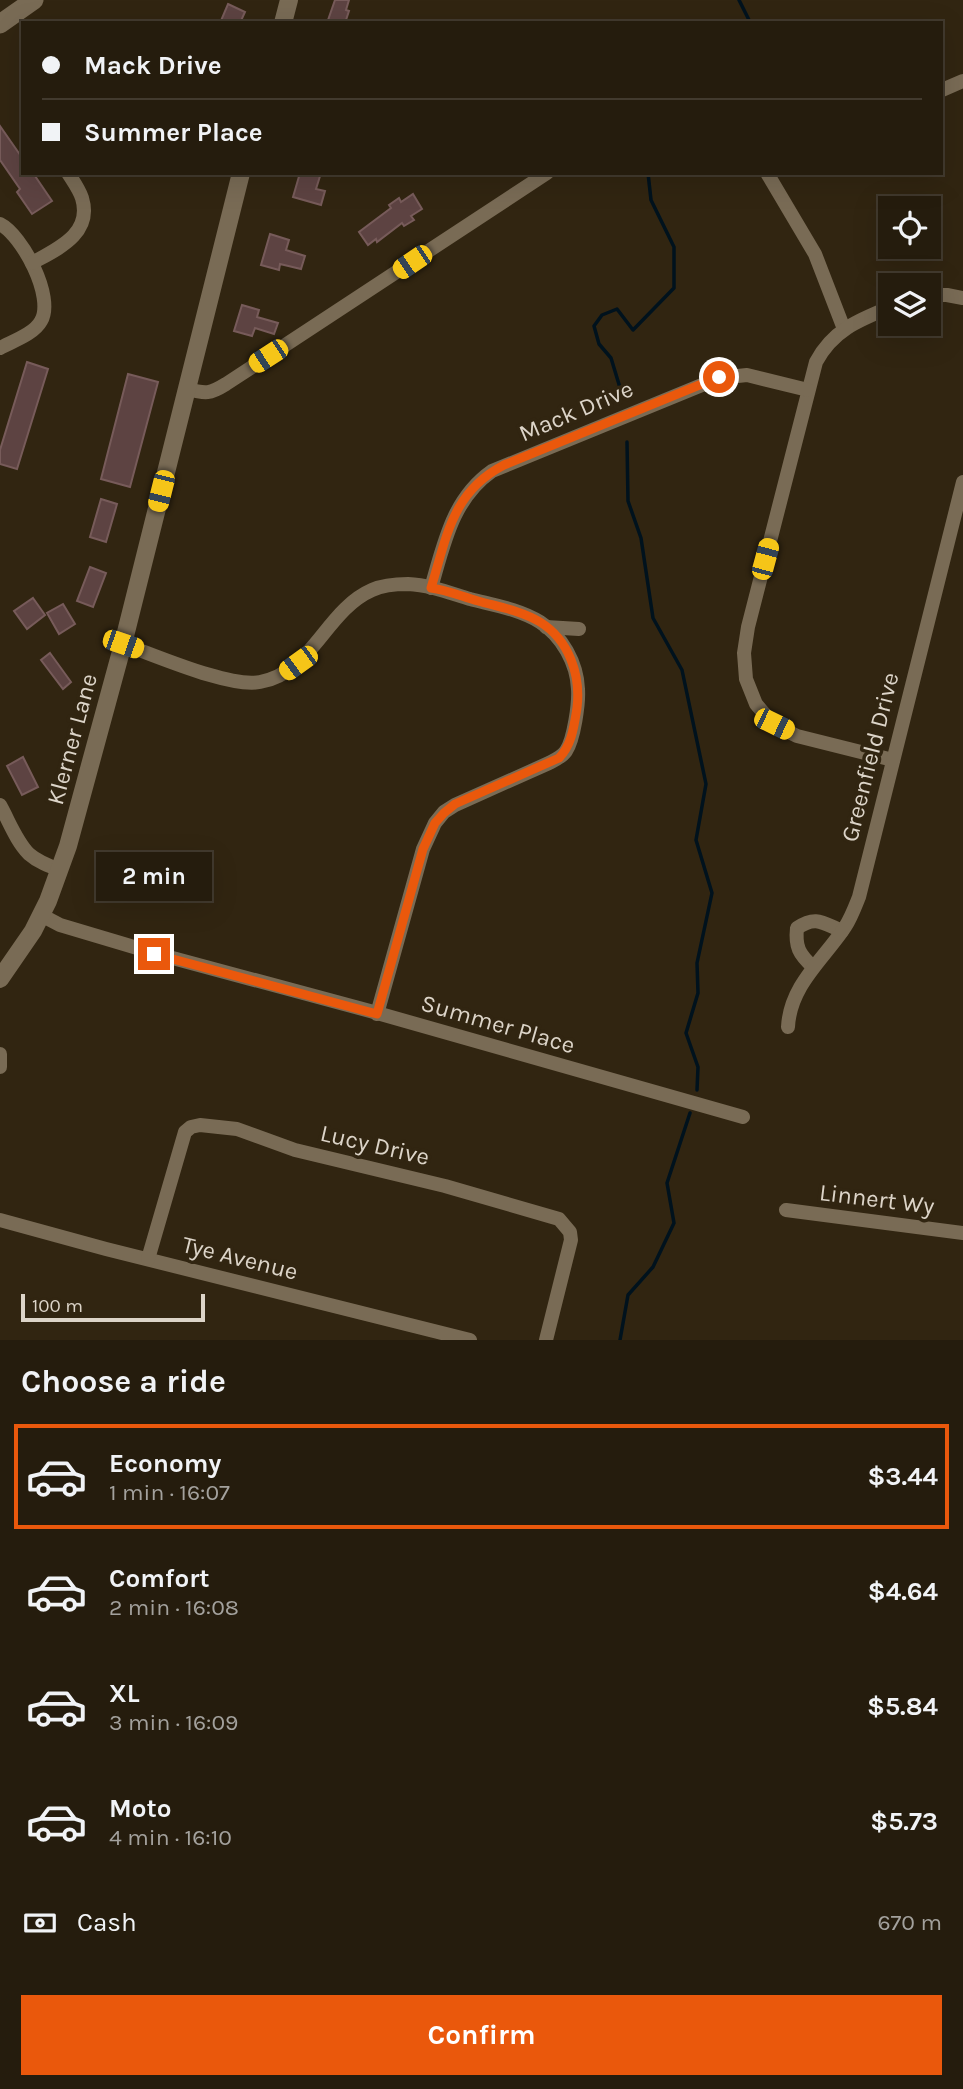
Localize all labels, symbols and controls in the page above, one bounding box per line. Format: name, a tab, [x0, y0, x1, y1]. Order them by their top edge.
text: Mack Drive	[84, 50, 222, 81]
text: Summer Place	[84, 117, 263, 148]
map controls	[878, 196, 941, 336]
button: locate	[878, 196, 941, 259]
car	[389, 242, 436, 282]
button: layers	[878, 273, 941, 336]
car	[245, 336, 292, 376]
route start	[703, 361, 735, 393]
street label: Mack Drive	[515, 374, 637, 448]
car	[146, 468, 177, 514]
car	[750, 536, 781, 582]
car	[100, 627, 147, 661]
car	[275, 642, 322, 684]
street label: Greenfield Drive	[835, 669, 905, 845]
street label: Klerner Lane	[41, 670, 103, 808]
car	[751, 705, 798, 743]
callout: 2 min	[96, 852, 212, 902]
text: 2 min	[122, 863, 186, 890]
route end	[138, 938, 170, 970]
street label: Summer Place	[418, 989, 578, 1059]
street label: Lucy Drive	[318, 1119, 432, 1171]
street label: Linnert Wy	[818, 1178, 936, 1220]
street label: Tye Avenue	[179, 1230, 301, 1286]
scale bar	[21, 1291, 205, 1323]
text: 100 m	[32, 1295, 83, 1317]
text: Choose a ride	[21, 1363, 226, 1400]
icon: car	[25, 1445, 88, 1508]
text: Economy	[109, 1448, 221, 1479]
text: $3.44	[867, 1461, 938, 1492]
text: 1 min · 16:07	[109, 1479, 230, 1506]
icon: car	[25, 1560, 88, 1623]
text: Comfort	[109, 1563, 210, 1594]
text: $4.64	[868, 1576, 938, 1607]
text: 2 min · 16:08	[109, 1594, 239, 1621]
icon: car	[25, 1675, 88, 1738]
text: XL	[109, 1678, 140, 1709]
text: $5.84	[867, 1691, 938, 1722]
text: 3 min · 16:09	[109, 1709, 238, 1736]
icon: car	[25, 1790, 88, 1853]
text: Moto	[109, 1793, 171, 1824]
text: $5.73	[870, 1806, 938, 1837]
text: 4 min · 16:10	[109, 1824, 232, 1851]
icon: cash	[21, 1904, 59, 1942]
text: Cash	[77, 1907, 137, 1938]
text: 670 m	[877, 1909, 942, 1936]
button: Confirm	[21, 1995, 942, 2075]

